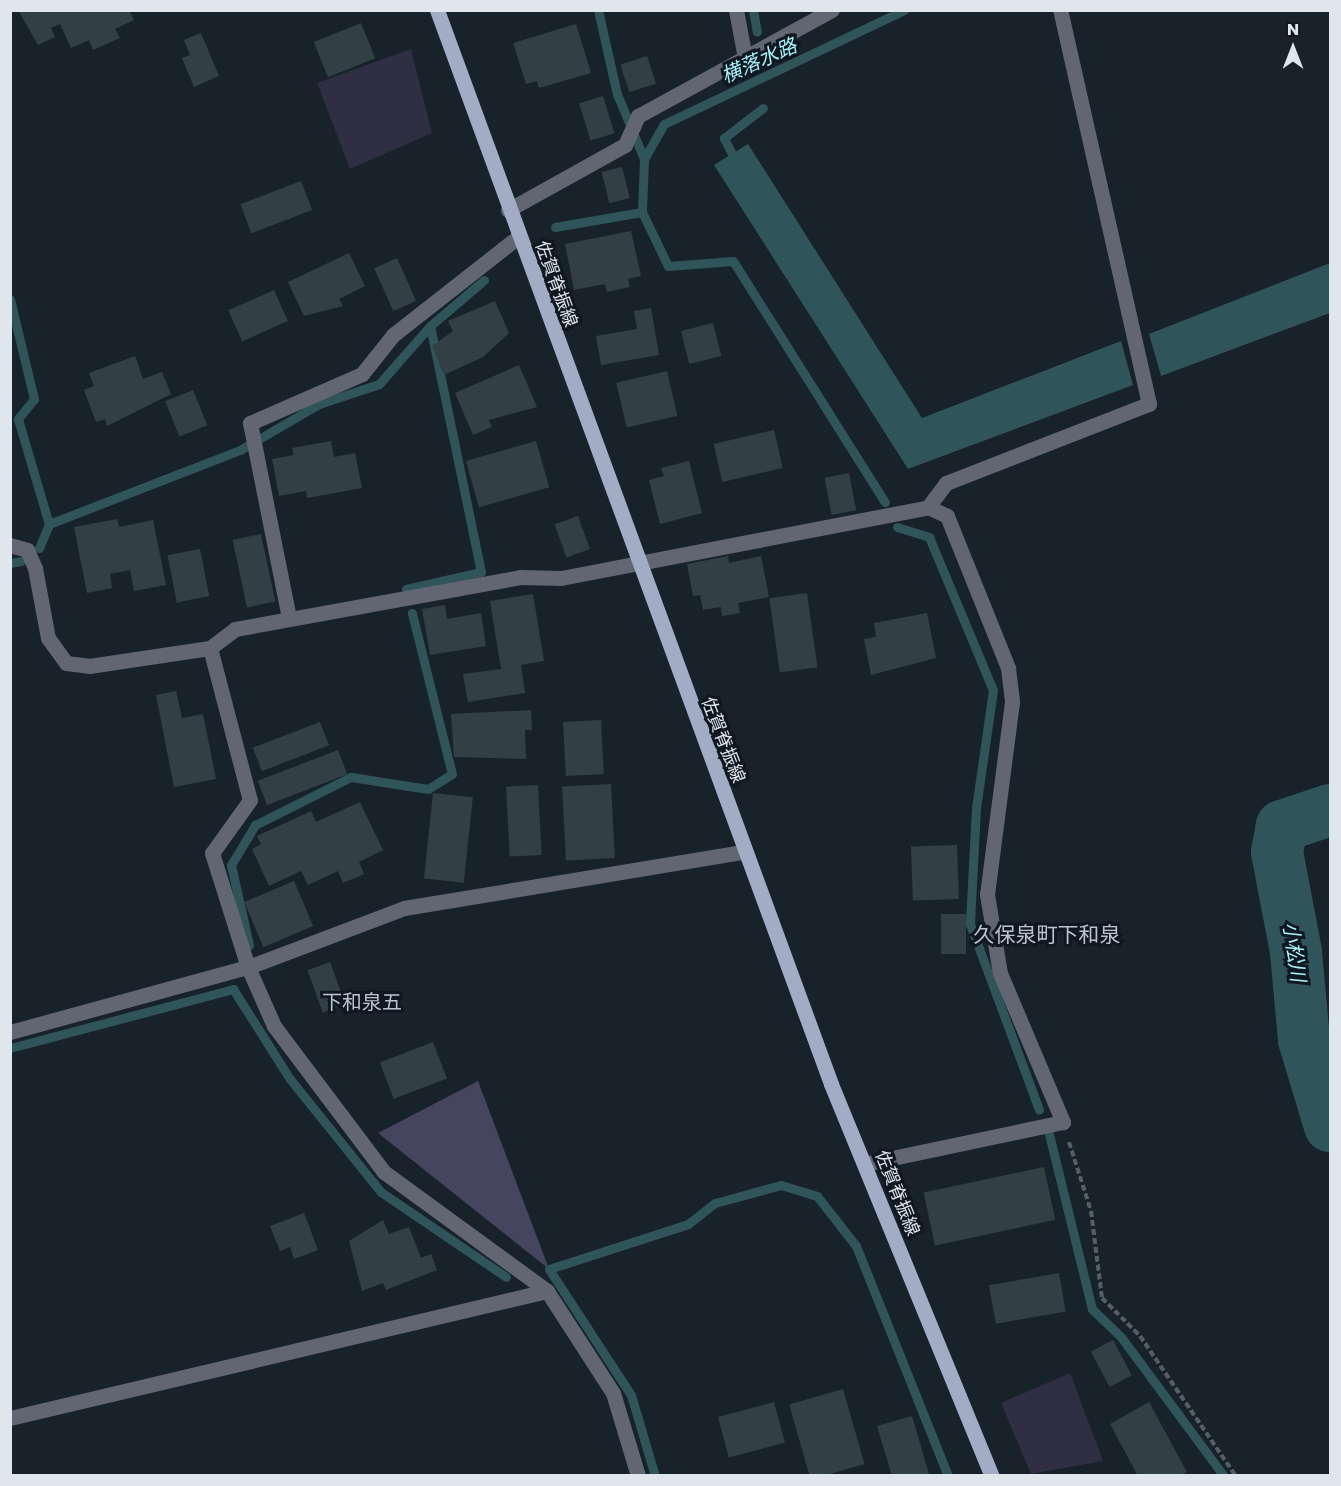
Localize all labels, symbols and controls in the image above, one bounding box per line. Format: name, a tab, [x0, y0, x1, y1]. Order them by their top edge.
north arrow	[1263, 18, 1323, 78]
text: N	[1287, 18, 1299, 41]
water label: 横落水路	[718, 34, 800, 88]
street label: 佐賀脊振線	[530, 238, 582, 330]
street label: 佐賀脊振線	[697, 694, 749, 786]
water label: 小松川	[1278, 921, 1310, 983]
district label: 久保泉町下和泉	[974, 922, 1120, 948]
district label: 下和泉五	[322, 990, 402, 1014]
street label: 佐賀脊振線	[870, 1147, 924, 1239]

